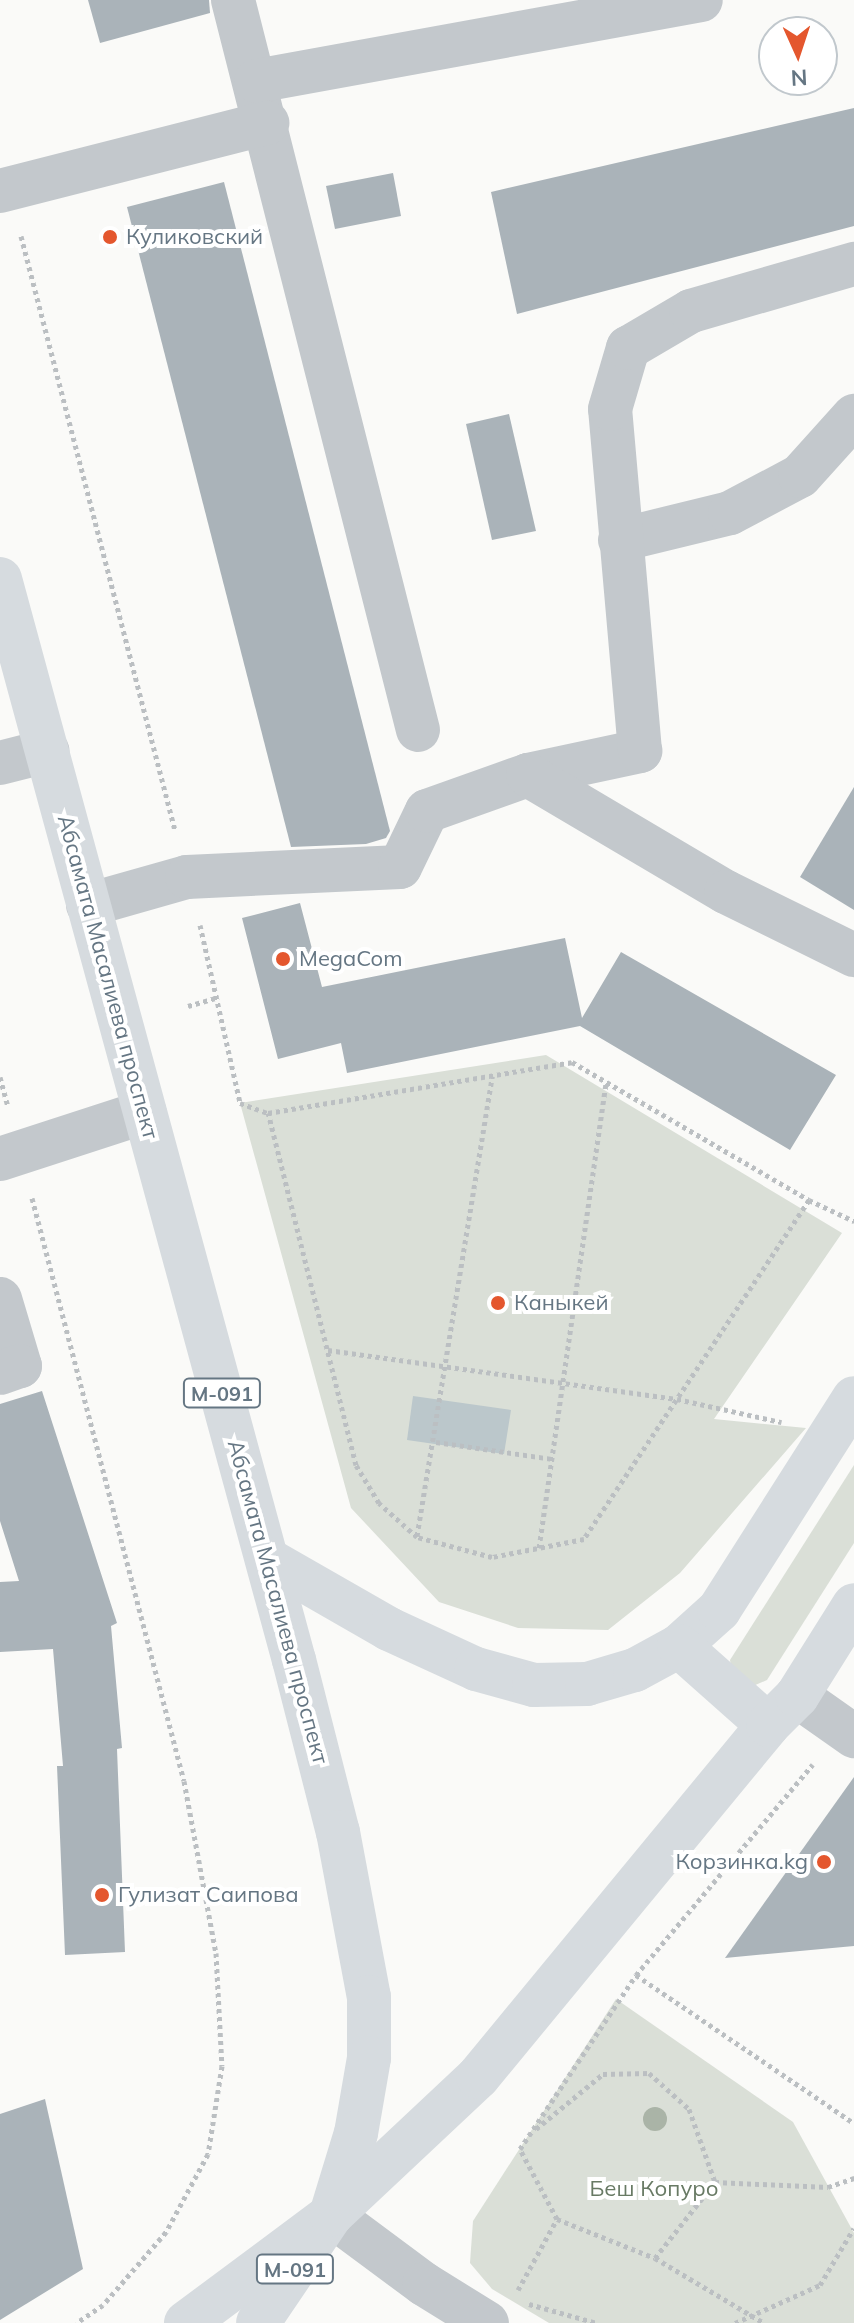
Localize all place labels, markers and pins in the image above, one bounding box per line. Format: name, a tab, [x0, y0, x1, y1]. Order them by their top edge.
place label: Куликовский	[126, 224, 263, 250]
marker: Куликовский	[101, 228, 119, 246]
place label: MegaCom	[299, 946, 402, 972]
marker: MegaCom	[274, 950, 292, 968]
place label: Каныкей	[514, 1290, 609, 1316]
marker: Каныкей	[489, 1294, 507, 1312]
place label: Корзинка.kg	[675, 1849, 808, 1875]
marker: Корзинка.kg	[815, 1853, 833, 1871]
place label: Гулизат Саипова	[118, 1882, 299, 1908]
marker: Гулизат Саипова	[93, 1886, 111, 1904]

